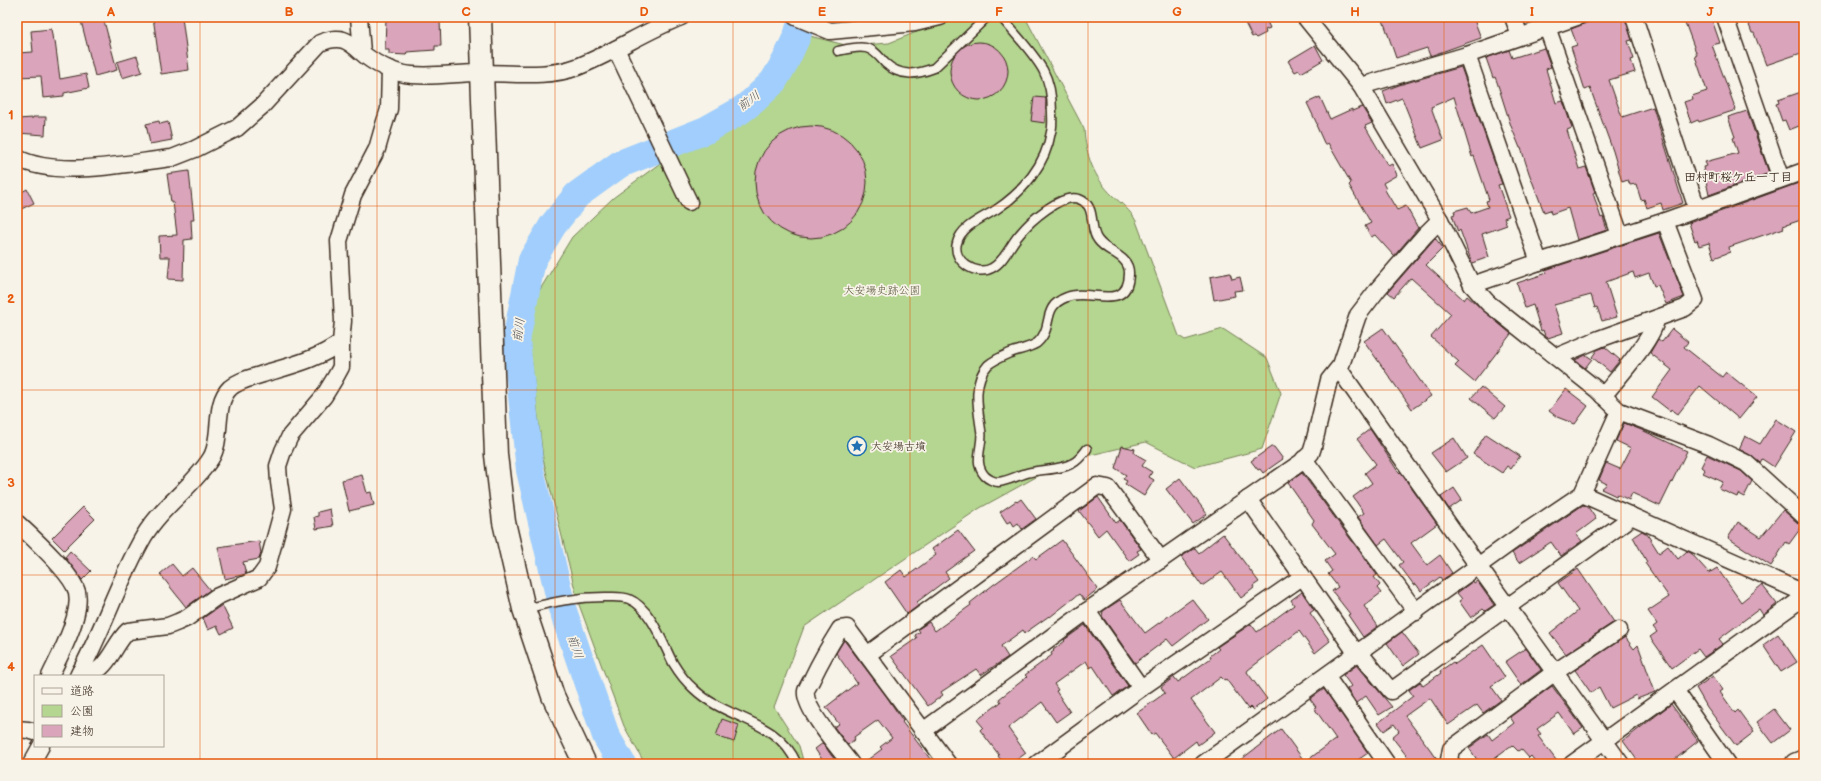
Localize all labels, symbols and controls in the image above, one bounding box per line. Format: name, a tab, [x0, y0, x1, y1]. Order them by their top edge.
text: A	[106, 4, 115, 20]
text: B	[284, 4, 294, 20]
text: C	[461, 4, 471, 20]
text: D	[639, 4, 649, 20]
text: E	[818, 4, 827, 20]
text: F	[995, 4, 1003, 20]
text: G	[1172, 4, 1182, 20]
text: H	[1350, 4, 1360, 20]
text: I	[1530, 4, 1534, 20]
text: J	[1706, 4, 1714, 20]
water label: 前川	[735, 88, 763, 114]
text: 1	[8, 107, 14, 123]
district label: 田村町桜ケ丘一丁目	[1684, 170, 1792, 185]
park label: 大安場史跡公園	[844, 284, 921, 297]
text: 2	[7, 291, 15, 307]
water label: 前川	[510, 317, 528, 343]
place icon: 大安場古墳	[846, 435, 868, 457]
place label: 大安場古墳	[871, 440, 926, 453]
text: 3	[7, 475, 15, 491]
water label: 前川	[564, 633, 586, 661]
text: 4	[7, 659, 15, 675]
legend	[34, 675, 164, 747]
text: 道路	[70, 684, 94, 699]
text: 公園	[70, 704, 94, 719]
text: 建物	[70, 724, 94, 739]

